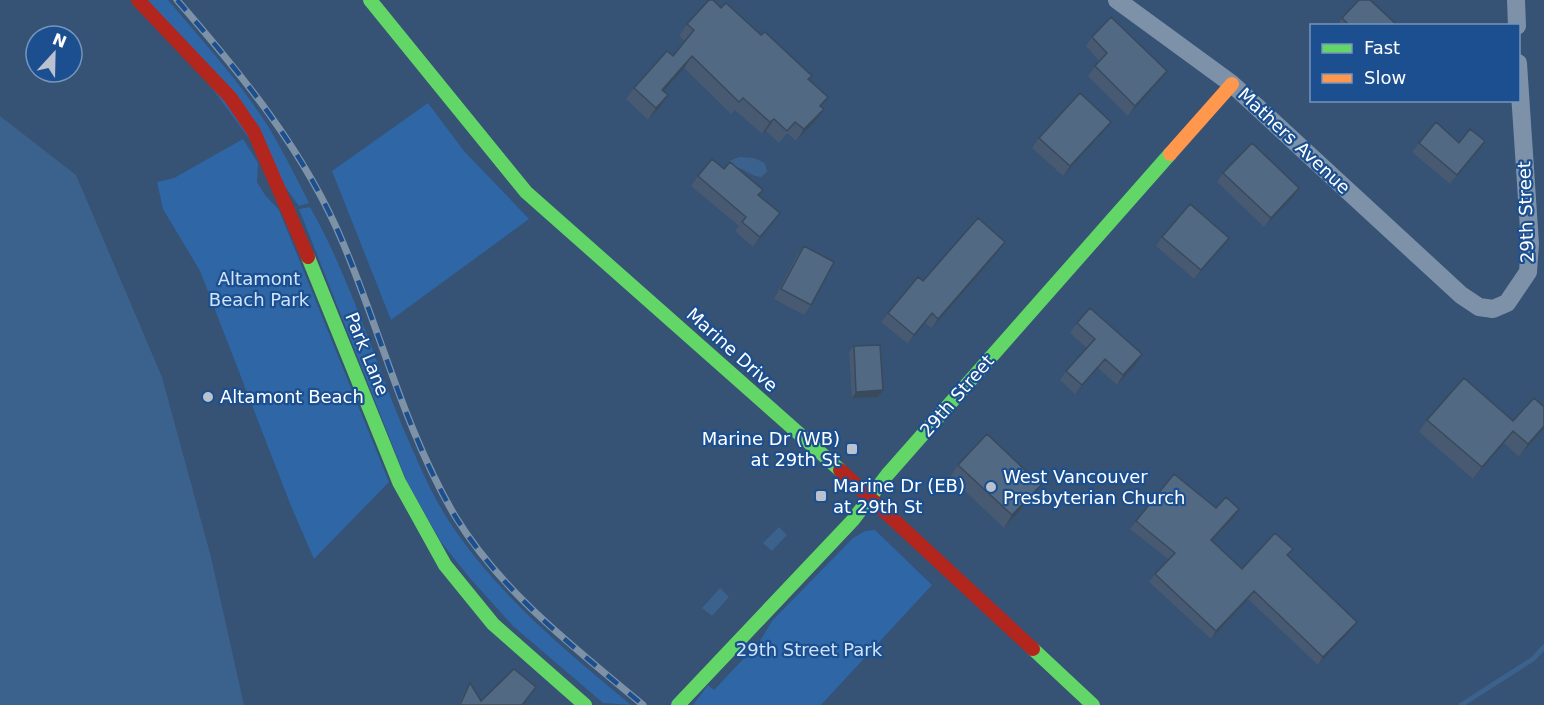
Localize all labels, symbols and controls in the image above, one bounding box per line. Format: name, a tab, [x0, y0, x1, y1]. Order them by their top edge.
north arrow	[24, 24, 84, 84]
legend	[1310, 24, 1520, 102]
text: N	[50, 29, 69, 52]
text: Fast	[1364, 37, 1400, 58]
text: Slow	[1364, 67, 1406, 88]
street label: Mathers Avenue	[1234, 83, 1355, 198]
street label: 29th Street	[1513, 161, 1538, 263]
park label: Altamont Beach Park	[209, 268, 310, 310]
street label: Marine Drive	[683, 303, 782, 396]
street label: Park Lane	[341, 309, 394, 399]
street label: 29th Street	[915, 350, 998, 441]
place label: Altamont Beach	[220, 386, 364, 407]
marker: Altamont Beach	[201, 390, 215, 404]
place label: Marine Dr (WB) at 29th St	[702, 428, 840, 470]
marker: Marine Dr (WB) at 29th St	[845, 442, 859, 456]
place label: West Vancouver Presbyterian Church	[1003, 466, 1185, 508]
place label: Marine Dr (EB) at 29th St	[833, 475, 965, 517]
marker: West Vancouver Presbyterian Church	[984, 480, 998, 494]
marker: Marine Dr (EB) at 29th St	[814, 489, 828, 503]
park label: 29th Street Park	[736, 639, 883, 660]

